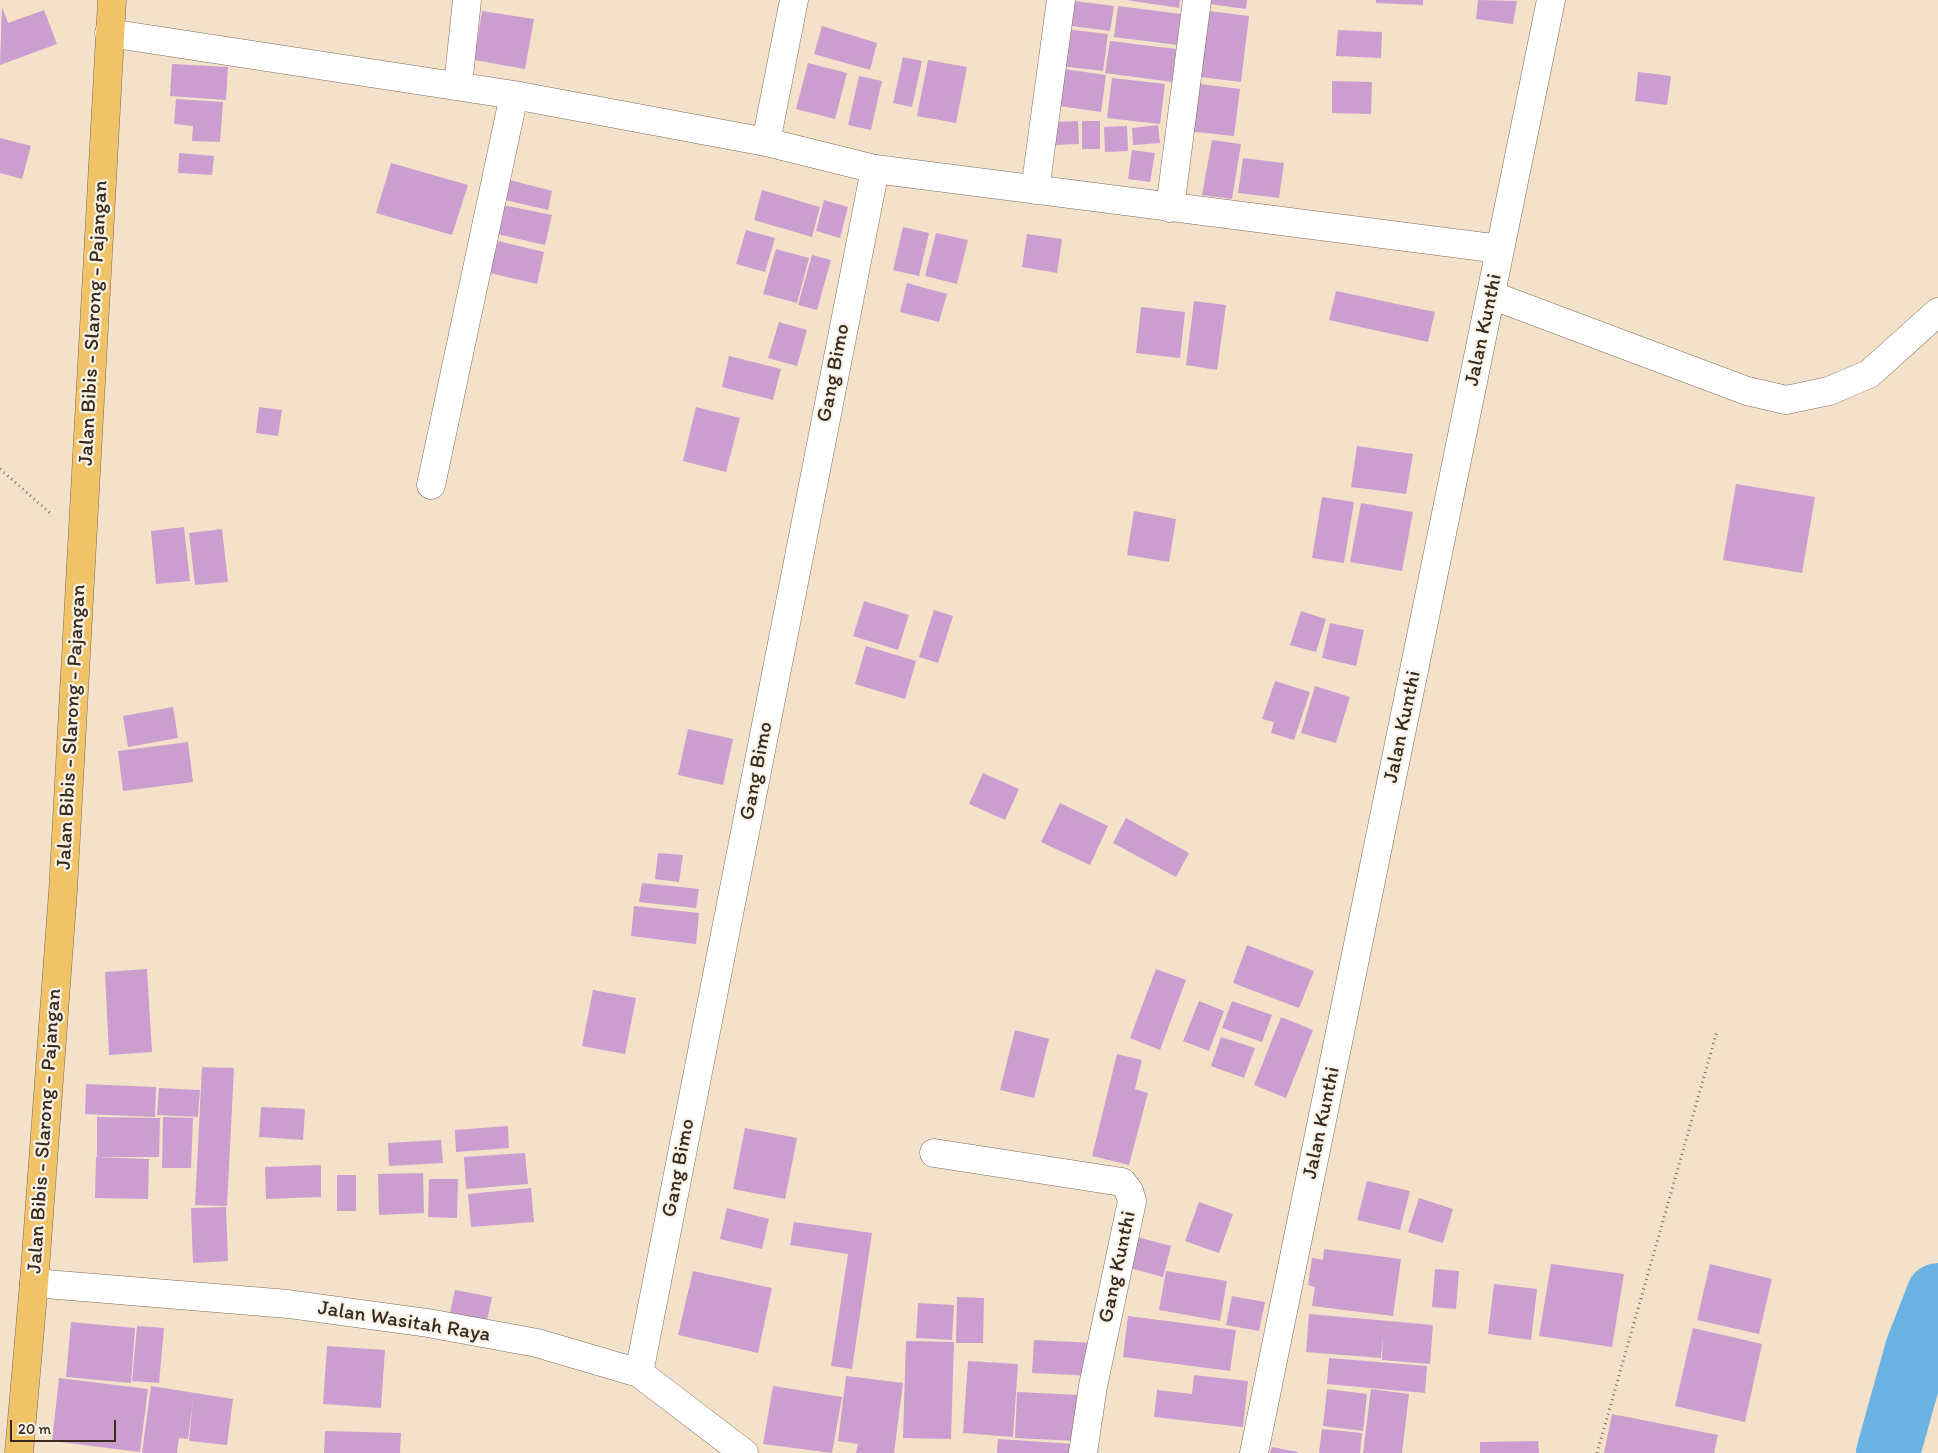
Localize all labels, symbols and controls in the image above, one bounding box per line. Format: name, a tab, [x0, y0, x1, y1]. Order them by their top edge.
street label: Jalan Bibis - Slarong - Pajangan	[74, 180, 114, 466]
street label: Jalan Kunthi	[1460, 272, 1508, 388]
street label: Gang Bimo	[812, 322, 856, 424]
street label: Jalan Bibis - Slarong - Pajangan	[52, 584, 92, 870]
street label: Jalan Kunthi	[1379, 669, 1427, 785]
street label: Gang Bimo	[735, 720, 779, 822]
street label: Jalan Bibis - Slarong - Pajangan	[22, 988, 68, 1274]
street label: Jalan Kunthi	[1298, 1065, 1346, 1181]
street label: Gang Bimo	[657, 1117, 701, 1219]
street label: Gang Kunthi	[1094, 1209, 1142, 1325]
street label: Jalan Wasitah Raya	[316, 1296, 492, 1348]
scale bar	[12, 1410, 119, 1442]
text: 20 m	[18, 1420, 51, 1438]

